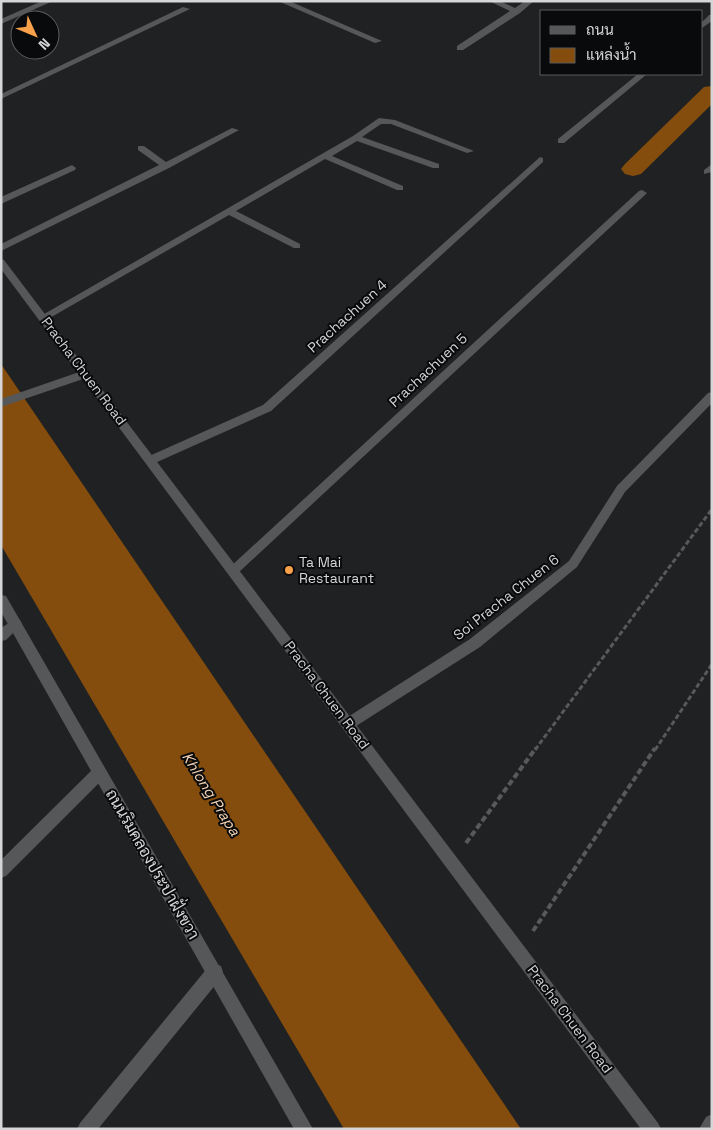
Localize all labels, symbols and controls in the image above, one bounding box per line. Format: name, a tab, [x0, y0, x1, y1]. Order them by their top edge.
north arrow	[10, 10, 60, 60]
legend	[540, 10, 703, 75]
text: ถนน	[586, 20, 614, 39]
text: N	[35, 34, 54, 54]
text: แหล่งน้ำ	[586, 42, 637, 64]
street label: Prachachuen 4	[304, 275, 391, 356]
street label: Pracha Chuen Road	[37, 313, 131, 429]
street label: Prachachuen 5	[385, 329, 471, 411]
street label: Soi Pracha Chuen 6	[450, 550, 562, 644]
place label: Ta Mai Restaurant	[299, 553, 374, 587]
marker: Ta Mai Restaurant	[283, 564, 295, 576]
street label: Pracha Chuen Road	[280, 637, 374, 753]
water label: Khlong Prapa	[178, 748, 245, 839]
street label: ถนนริมคลองประปาฝั่งขวา	[101, 783, 207, 943]
street label: Pracha Chuen Road	[523, 961, 617, 1077]

